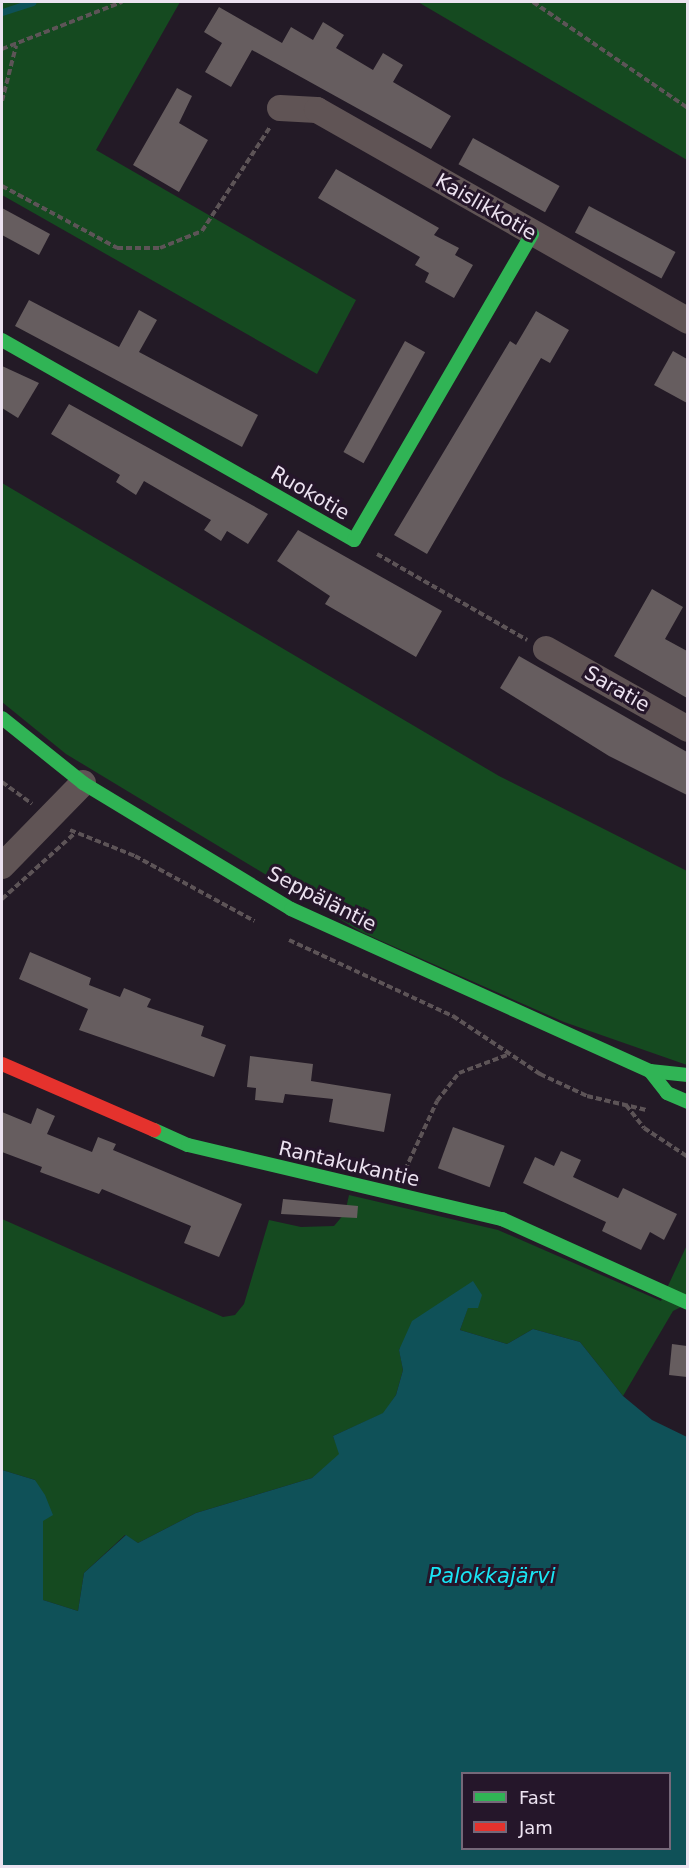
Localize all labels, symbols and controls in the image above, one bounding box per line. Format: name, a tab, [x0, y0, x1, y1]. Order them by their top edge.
street label: Kaislikkotie	[431, 168, 541, 246]
street label: Ruokotie	[266, 461, 354, 525]
street label: Saratie	[580, 661, 654, 717]
street label: Seppäläntie	[264, 861, 380, 937]
street label: Rantakukantie	[276, 1136, 422, 1192]
water label: Palokkajärvi	[428, 1563, 556, 1589]
legend	[461, 1772, 671, 1850]
text: Fast	[519, 1787, 555, 1808]
text: Jam	[519, 1817, 553, 1838]

